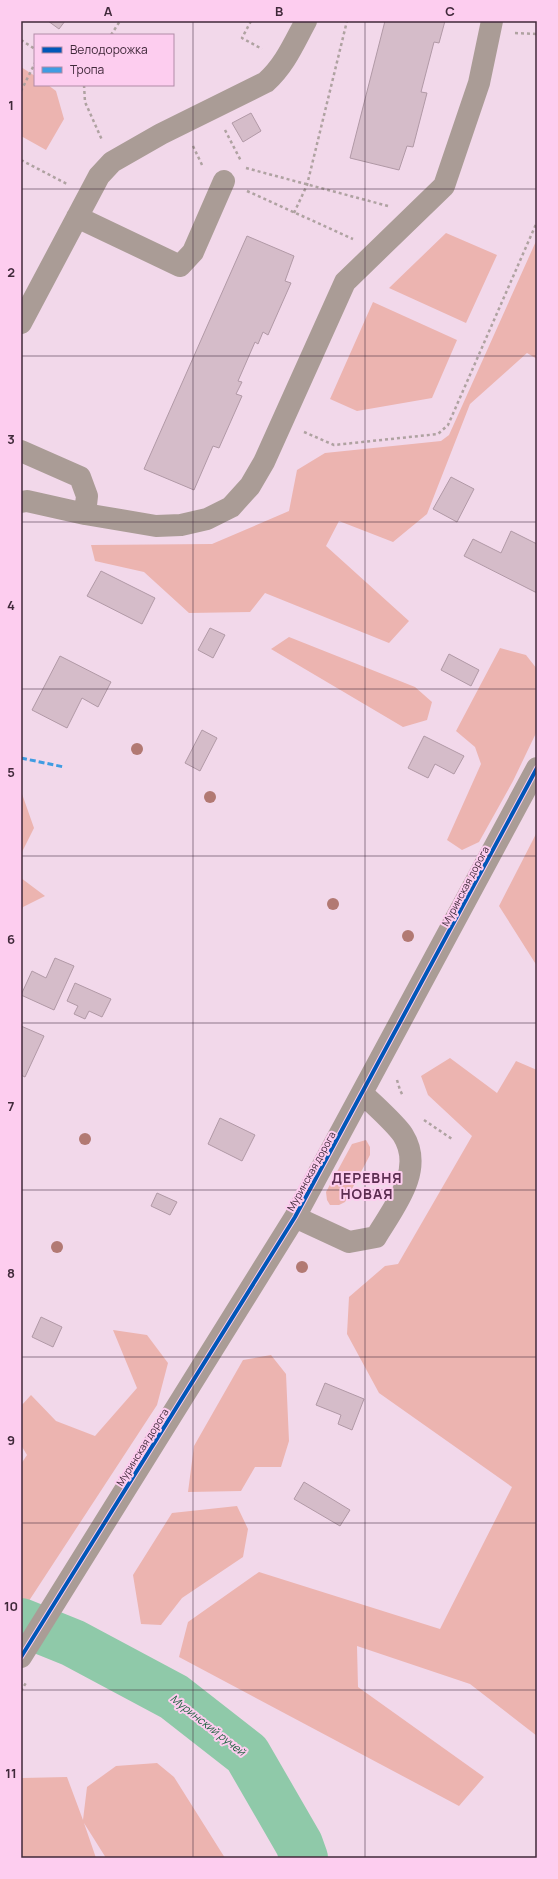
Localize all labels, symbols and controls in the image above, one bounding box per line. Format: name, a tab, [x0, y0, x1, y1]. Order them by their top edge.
text: A	[104, 2, 113, 20]
text: B	[275, 2, 283, 20]
text: C	[445, 2, 455, 20]
legend	[34, 34, 174, 86]
text: Велодорожка	[70, 41, 148, 58]
text: Тропа	[70, 61, 104, 78]
text: 1	[8, 96, 14, 114]
text: 2	[7, 263, 15, 281]
text: 3	[7, 430, 15, 448]
text: 4	[7, 596, 15, 614]
text: 5	[7, 763, 15, 781]
street label: Муринская дорога	[438, 844, 492, 928]
text: 6	[7, 930, 15, 948]
text: 7	[8, 1097, 15, 1115]
street label: Муринская дорога	[283, 1129, 339, 1213]
district label: ДЕРЕВНЯ НОВАЯ	[331, 1168, 403, 1203]
text: 8	[7, 1264, 15, 1282]
street label: Муринская дорога	[113, 1406, 171, 1488]
text: 9	[7, 1431, 15, 1449]
text: 10	[4, 1597, 18, 1615]
water label: Муринский ручей	[168, 1691, 249, 1759]
text: 11	[5, 1764, 17, 1782]

